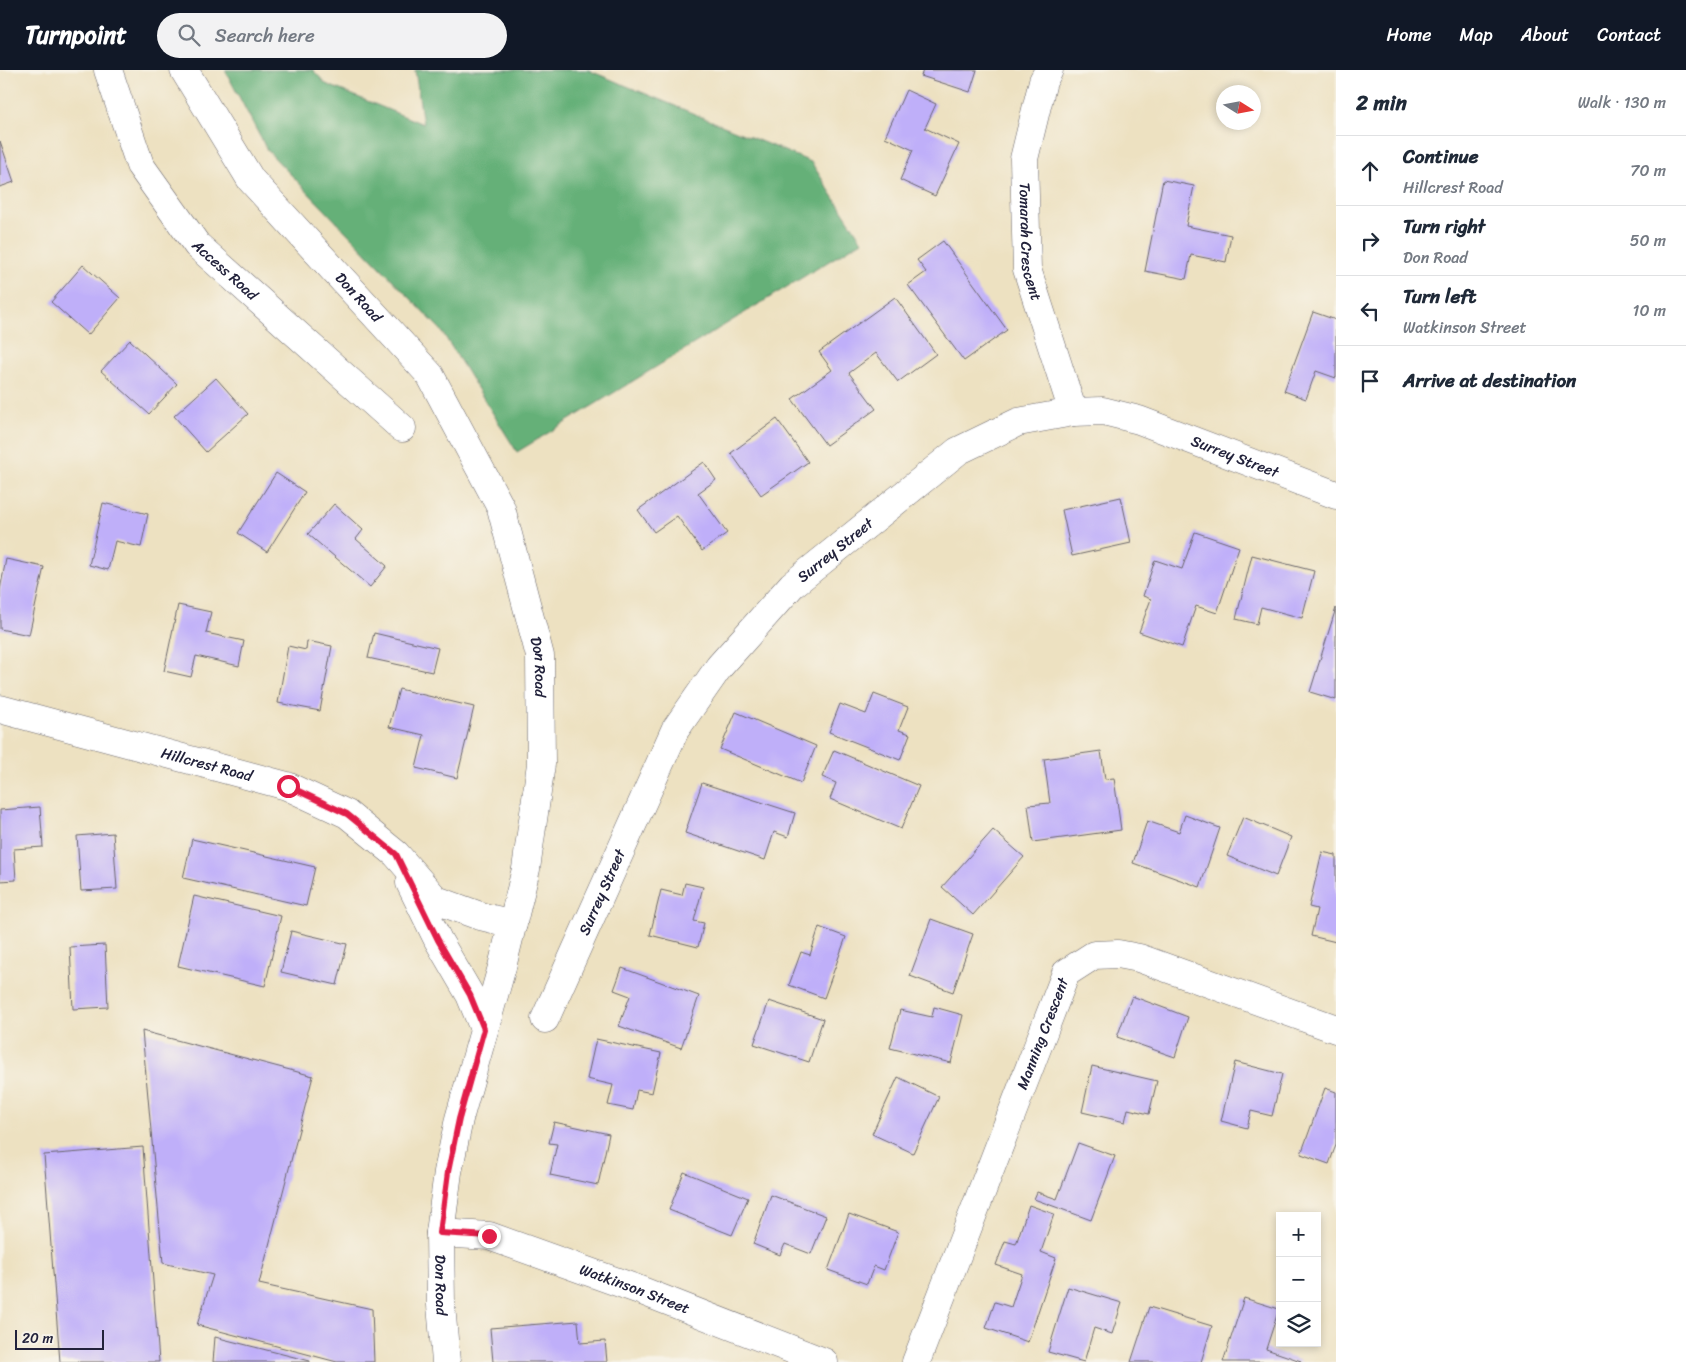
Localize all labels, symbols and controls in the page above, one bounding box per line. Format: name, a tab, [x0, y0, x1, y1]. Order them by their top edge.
search box	[157, 13, 507, 58]
text: Turnpoint	[25, 14, 127, 56]
text: Search here	[215, 19, 315, 52]
text: Home	[1387, 19, 1432, 51]
text: Map	[1460, 19, 1493, 51]
text: About	[1521, 19, 1569, 51]
text: Contact	[1597, 19, 1661, 51]
icon: search	[175, 21, 203, 49]
text: 2 min	[1356, 84, 1407, 122]
north arrow	[1216, 85, 1261, 130]
text: Walk · 130 m	[1578, 88, 1666, 117]
text: Continue	[1403, 140, 1479, 173]
text: 70 m	[1630, 156, 1666, 185]
icon: ahead	[1356, 157, 1384, 185]
text: Hillcrest Road	[1403, 173, 1503, 202]
street label: Tomarah Crescent	[1012, 182, 1050, 305]
text: Turn right	[1403, 210, 1485, 243]
text: 50 m	[1630, 226, 1666, 255]
icon: right	[1356, 227, 1384, 255]
street label: Access Road	[185, 232, 265, 308]
text: Don Road	[1403, 243, 1468, 272]
street label: Don Road	[329, 266, 390, 329]
text: Turn left	[1403, 280, 1476, 313]
text: 10 m	[1633, 296, 1666, 325]
icon: left	[1356, 297, 1384, 325]
text: Watkinson Street	[1403, 313, 1527, 342]
text: Arrive at destination	[1403, 364, 1576, 397]
icon: arrive	[1356, 367, 1384, 395]
street label: Surrey Street	[1187, 428, 1283, 485]
street label: Surrey Street	[791, 510, 880, 589]
street label: Don Road	[522, 634, 553, 698]
street label: Hillcrest Road	[158, 740, 256, 789]
route start	[277, 775, 300, 798]
street label: Surrey Street	[571, 844, 633, 940]
street label: Manning Crescent	[1009, 973, 1076, 1093]
map controls	[1276, 1212, 1321, 1347]
button: +	[1276, 1212, 1321, 1257]
route end	[478, 1225, 501, 1248]
street label: Don Road	[427, 1255, 455, 1318]
street label: Watkinson Street	[576, 1256, 694, 1322]
button: −	[1276, 1257, 1321, 1302]
button: layers	[1276, 1302, 1321, 1347]
text: 20 m	[22, 1326, 53, 1351]
scale bar	[15, 1327, 104, 1350]

